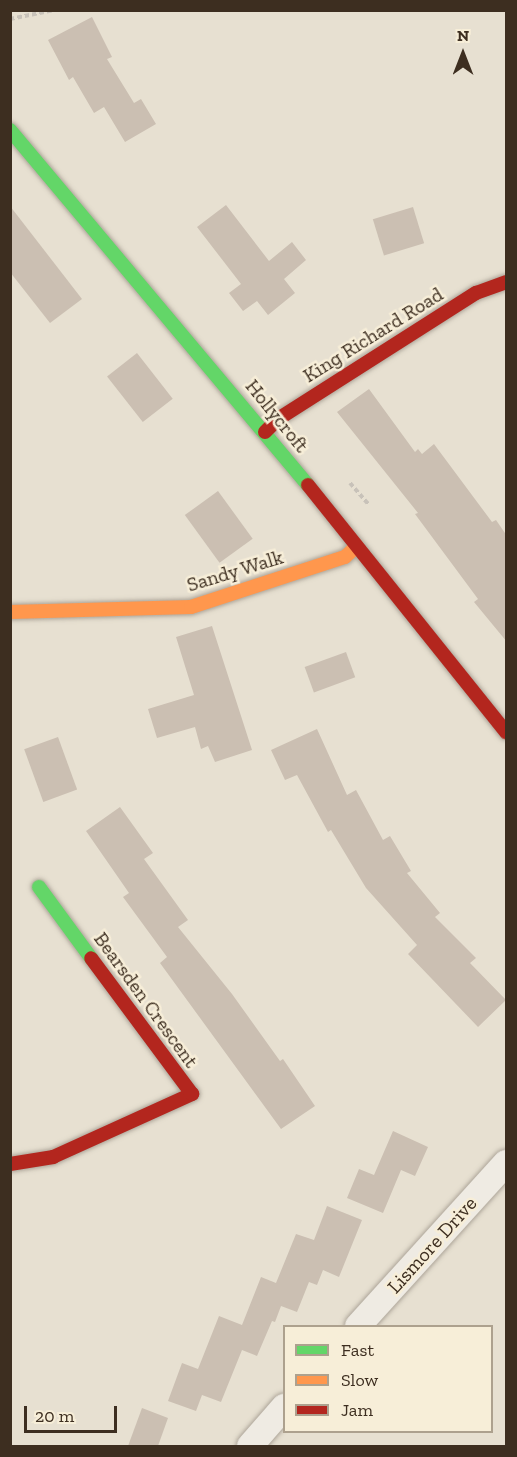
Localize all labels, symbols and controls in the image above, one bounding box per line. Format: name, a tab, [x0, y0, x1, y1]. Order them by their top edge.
north arrow	[433, 24, 493, 84]
text: N	[457, 26, 469, 45]
street label: King Richard Road	[299, 282, 447, 388]
street label: Hollycroft	[240, 375, 314, 457]
street label: Sandy Walk	[183, 545, 287, 597]
street label: Bearsden Crescent	[89, 928, 203, 1072]
street label: Lismore Drive	[382, 1192, 482, 1298]
legend	[283, 1325, 493, 1433]
text: Fast	[341, 1339, 374, 1361]
text: Slow	[341, 1369, 378, 1391]
scale bar	[27, 1394, 120, 1432]
text: Jam	[341, 1399, 373, 1421]
text: 20 m	[35, 1405, 74, 1427]

